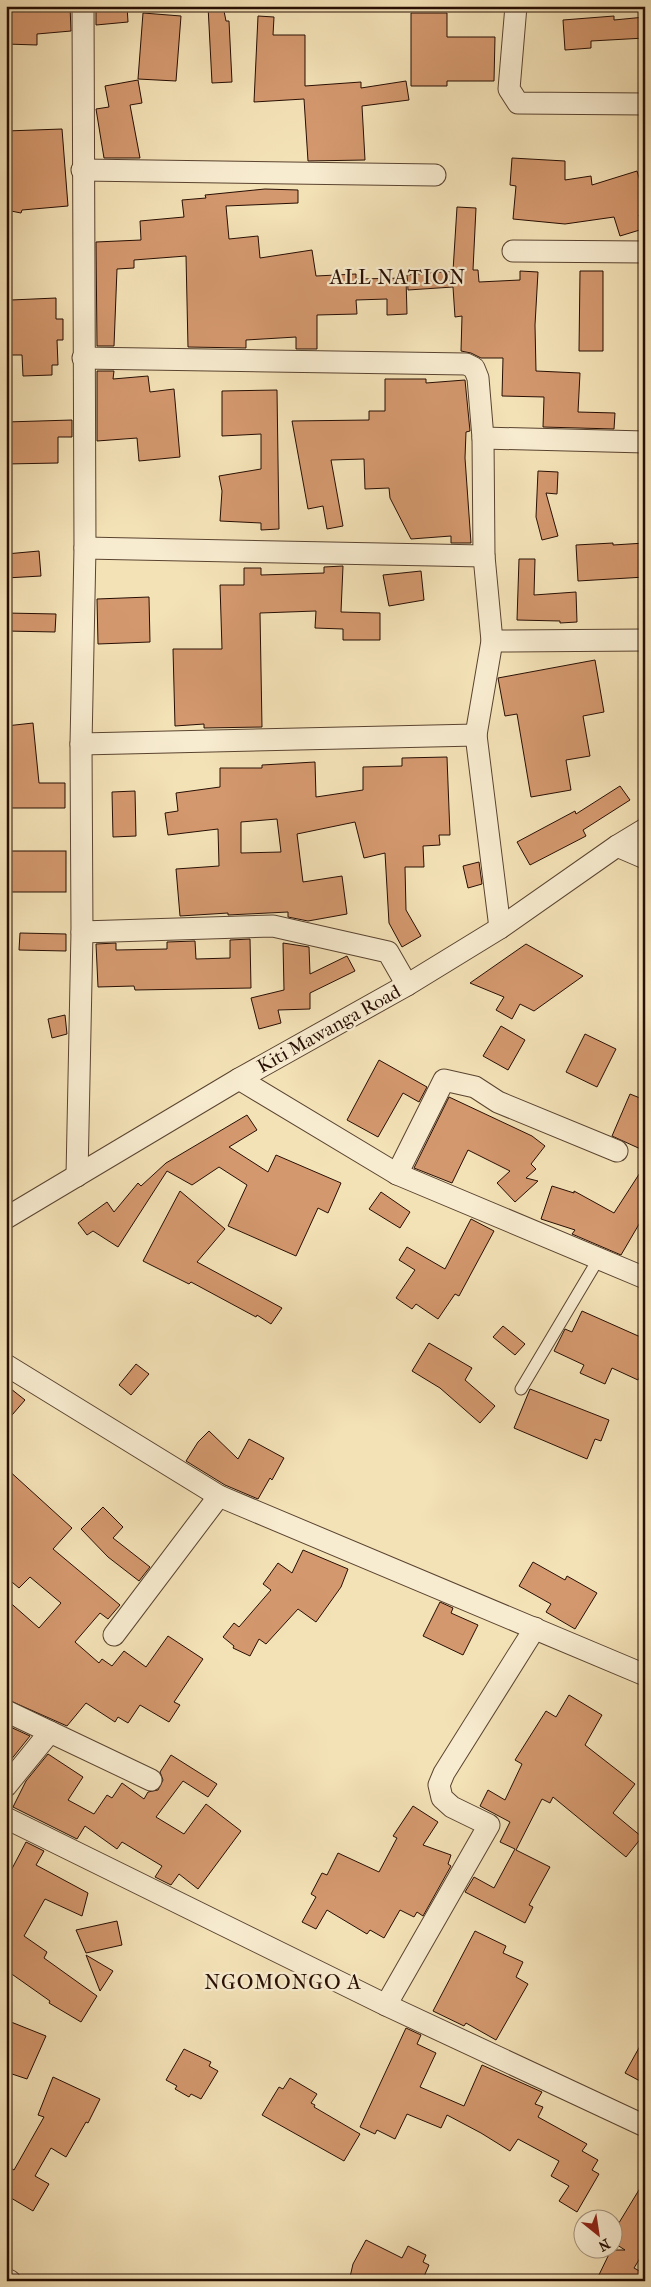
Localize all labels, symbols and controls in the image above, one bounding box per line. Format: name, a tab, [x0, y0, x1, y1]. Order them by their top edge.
district label: ALL NATION	[329, 265, 466, 289]
street label: Kiti Mawanga Road	[253, 980, 405, 1078]
district label: NGOMONGO A	[204, 1970, 362, 1994]
north arrow	[574, 2210, 624, 2260]
text: N	[595, 2235, 613, 2255]

